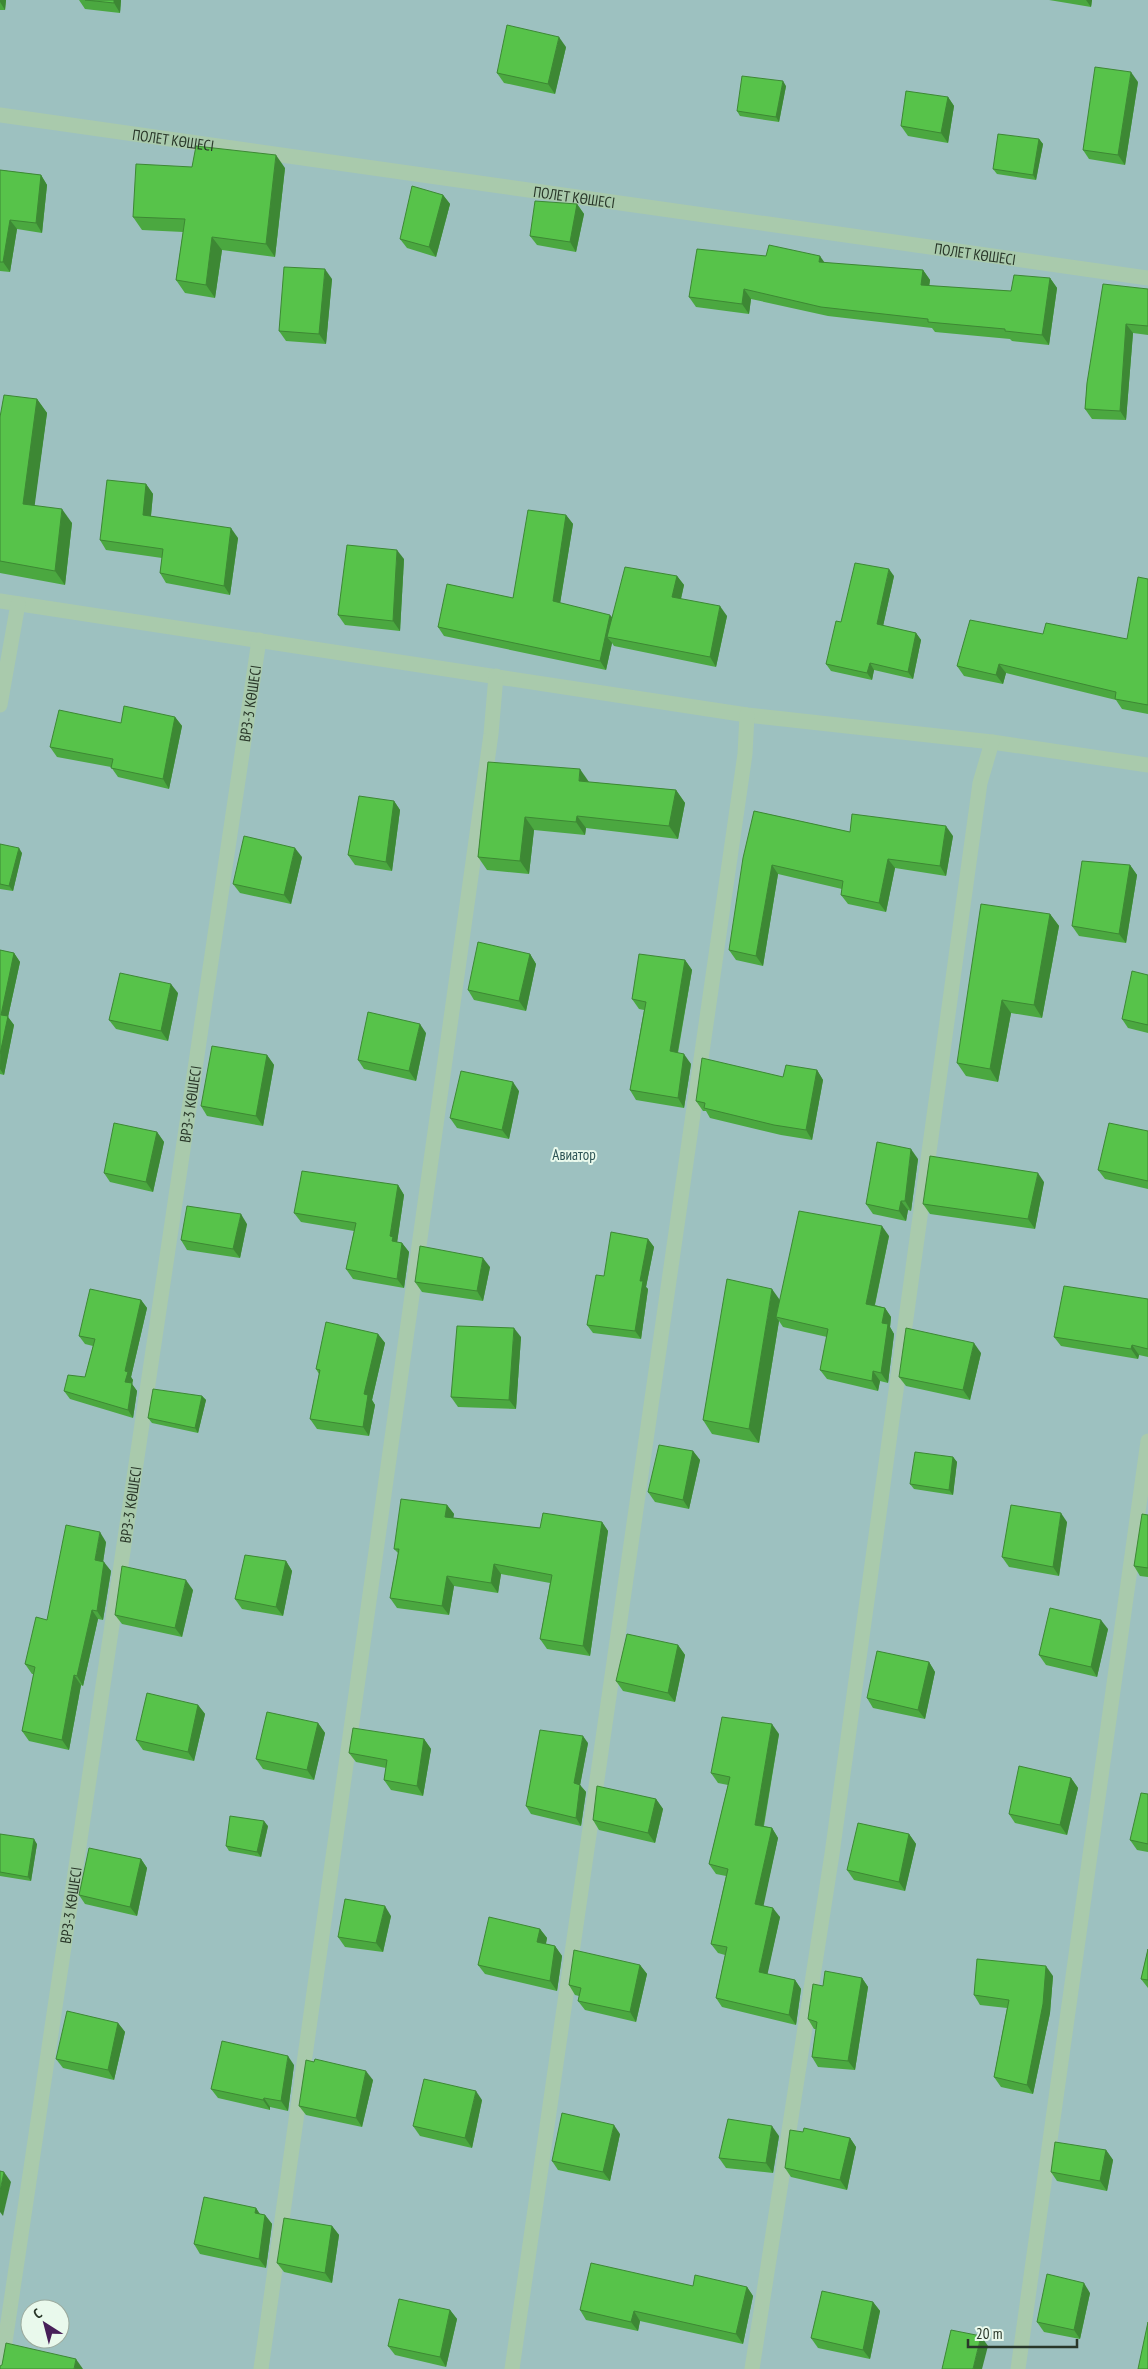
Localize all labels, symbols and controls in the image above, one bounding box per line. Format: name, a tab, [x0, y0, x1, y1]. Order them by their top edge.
street label: ПОЛЕТ КӨШЕСІ	[131, 124, 215, 155]
street label: ПОЛЕТ КӨШЕСІ	[532, 181, 616, 212]
street label: ПОЛЕТ КӨШЕСІ	[933, 238, 1017, 269]
street label: ВРЗ-3 КӨШЕСІ	[234, 664, 265, 743]
street label: ВРЗ-3 КӨШЕСІ	[175, 1064, 205, 1144]
park label: Авиатор	[552, 1145, 596, 1164]
street label: ВРЗ-3 КӨШЕСІ	[115, 1465, 145, 1544]
street label: ВРЗ-3 КӨШЕСІ	[55, 1865, 85, 1945]
north arrow	[20, 2299, 70, 2349]
text: С	[29, 2304, 46, 2323]
scale bar	[968, 2316, 1077, 2348]
text: 20 m	[976, 2324, 1002, 2343]

